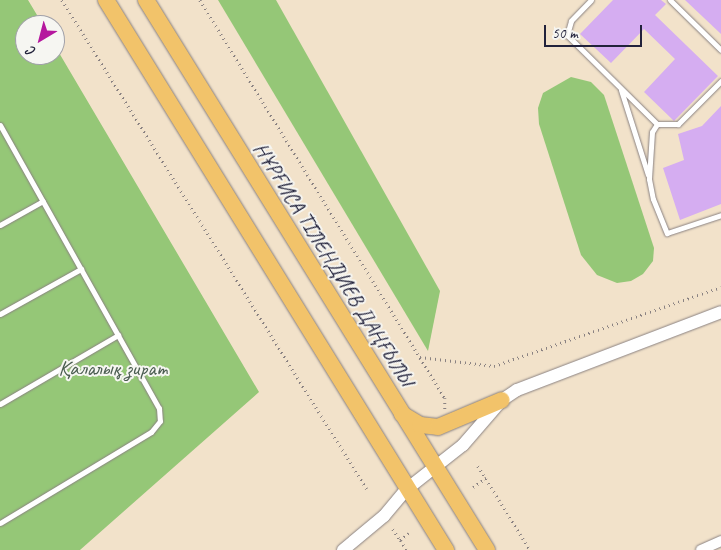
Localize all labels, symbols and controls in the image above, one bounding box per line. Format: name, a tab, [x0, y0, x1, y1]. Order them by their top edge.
north arrow	[15, 15, 65, 65]
scale bar	[546, 15, 644, 47]
text: 50 m	[552, 24, 578, 43]
text: С	[23, 43, 39, 60]
street label: НҰРҒИСА ТІЛЕНДИЕВ ДАҢҒЫЛЫ	[248, 137, 420, 391]
park label: Қалалық зират	[59, 355, 167, 381]

